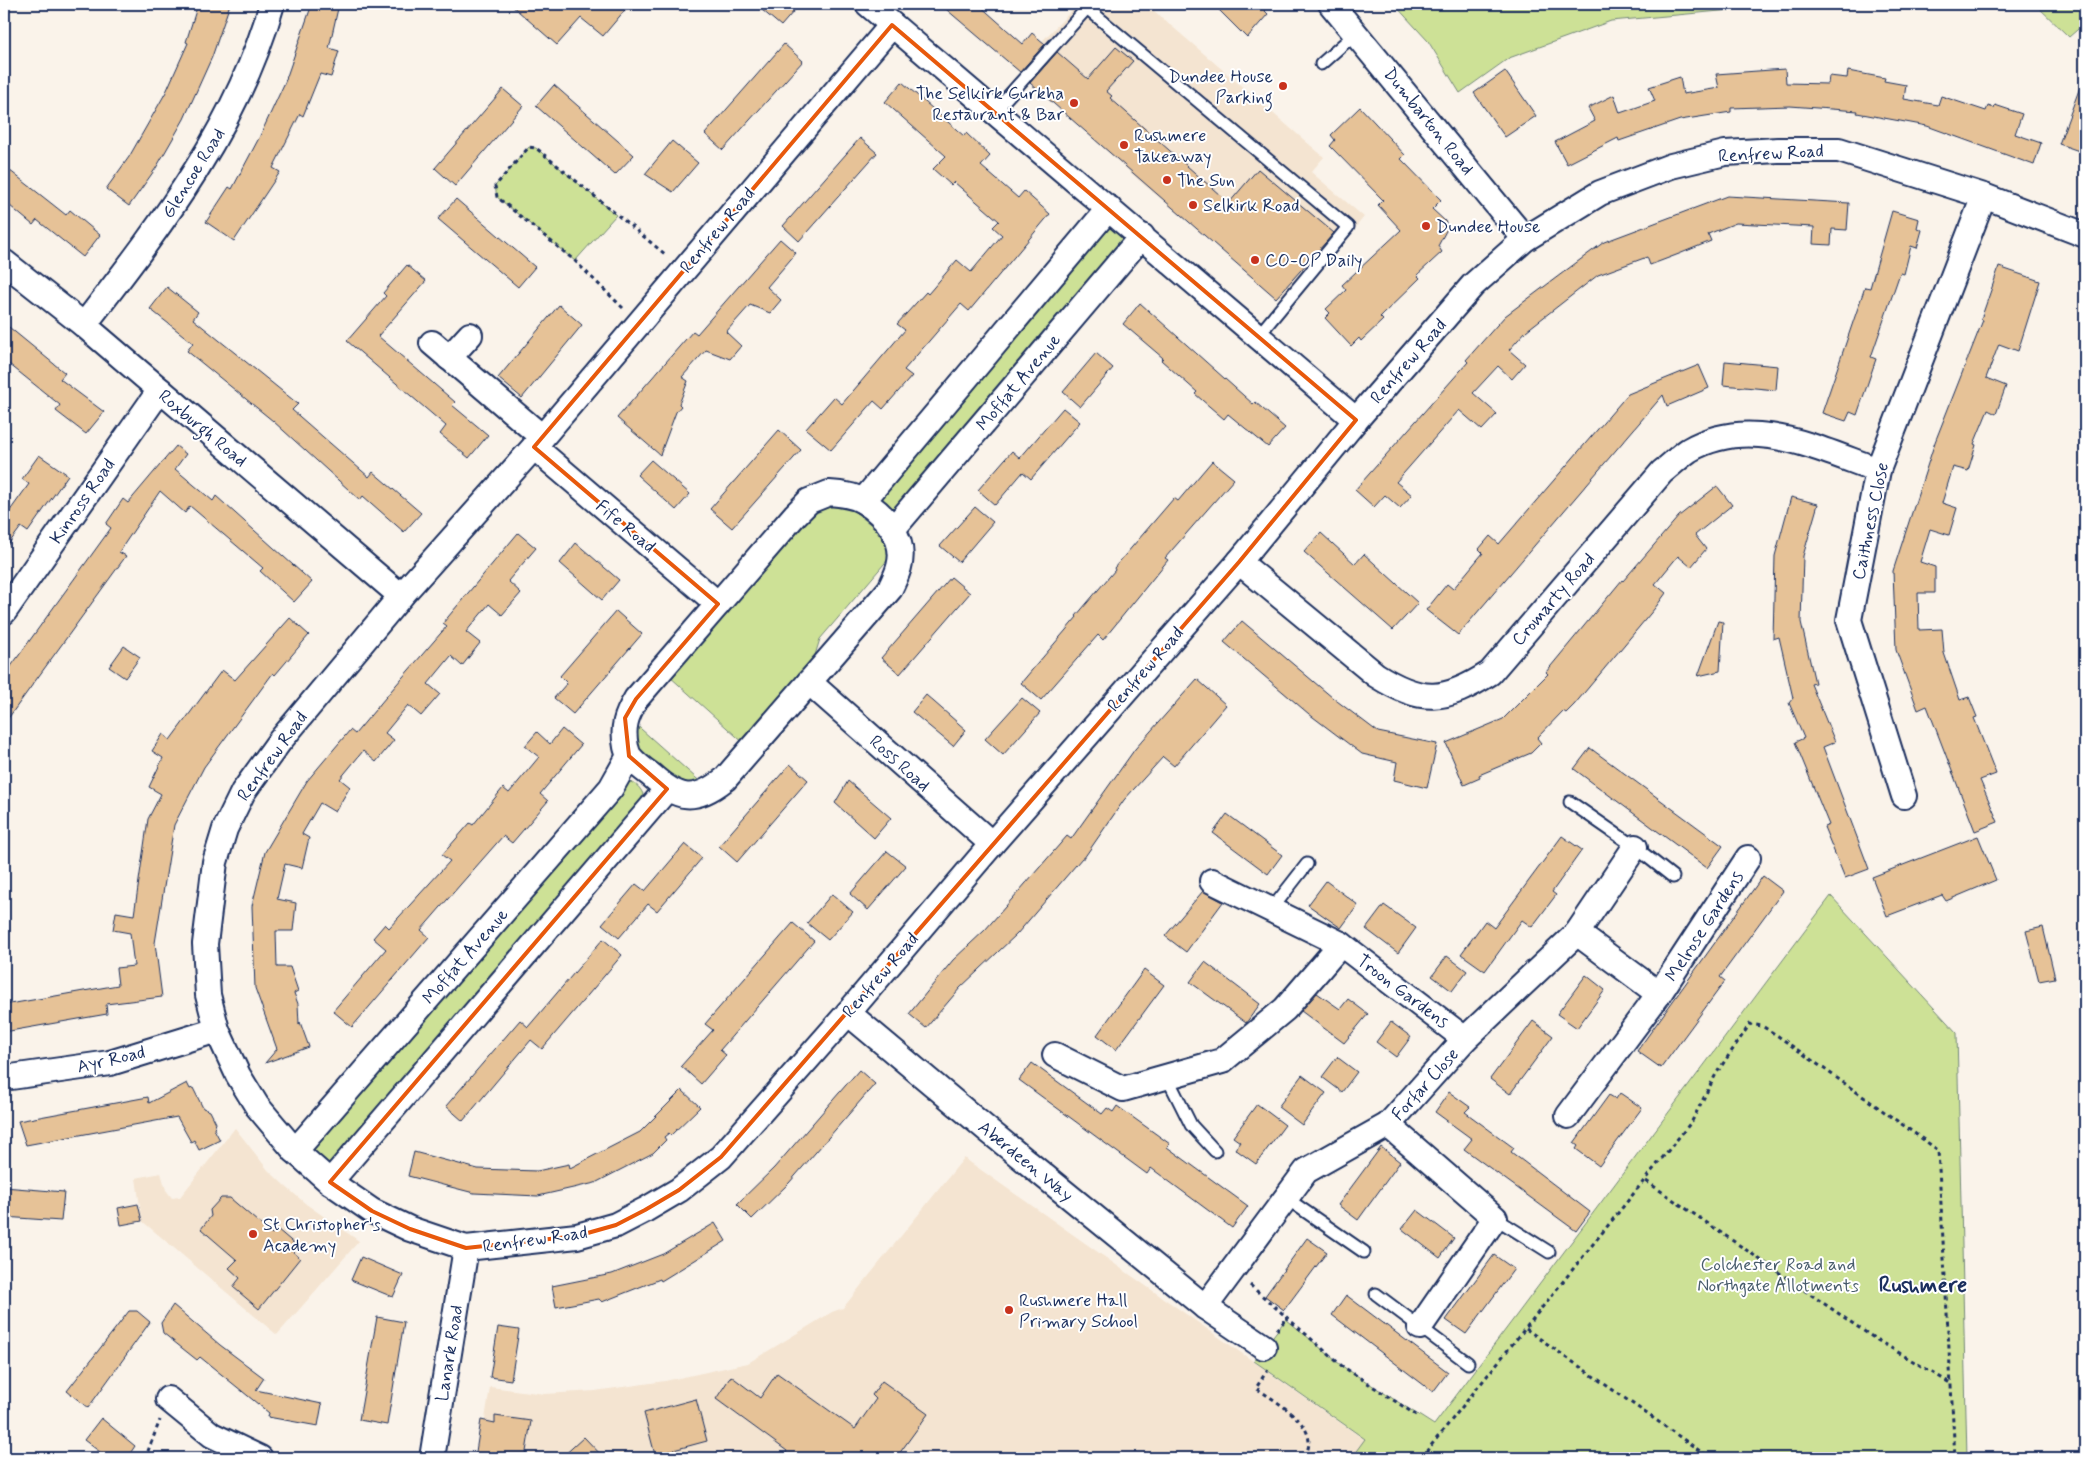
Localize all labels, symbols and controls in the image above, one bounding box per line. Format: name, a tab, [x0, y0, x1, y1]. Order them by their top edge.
street label: Dumbarton Road	[1377, 63, 1479, 180]
place label: Dundee House Parking	[1169, 65, 1273, 112]
marker: Dundee House Parking	[1277, 80, 1289, 92]
place label: The Selkirk Gurkha Restaurant & Bar	[916, 82, 1065, 127]
marker: The Selkirk Gurkha Restaurant & Bar	[1068, 97, 1080, 109]
street label: Glencoe Road	[157, 124, 231, 223]
place label: Rushmere Takeaway	[1134, 124, 1211, 169]
marker: Rushmere Takeaway	[1118, 139, 1130, 151]
street label: Renfrew Road	[1718, 139, 1824, 169]
place label: The Sun	[1177, 169, 1235, 193]
marker: The Sun	[1161, 174, 1173, 186]
street label: Renfrew Road	[675, 182, 761, 279]
place label: Selkirk Road	[1203, 194, 1299, 218]
marker: Selkirk Road	[1187, 199, 1199, 211]
place label: Dundee House	[1436, 215, 1540, 239]
marker: Dundee House	[1420, 220, 1432, 232]
place label: CO-OP Daily	[1265, 249, 1363, 273]
marker: CO-OP Daily	[1249, 254, 1261, 266]
street label: Renfrew Road	[1365, 314, 1452, 409]
street label: Moffat Avenue	[971, 329, 1067, 436]
street label: Roxburgh Road	[152, 385, 252, 474]
street label: Kinross Road	[45, 454, 121, 549]
street label: Caithness Close	[1847, 460, 1895, 582]
street label: Fife Road	[590, 495, 660, 559]
street label: Cromarty Road	[1507, 548, 1601, 651]
street label: Renfrew Road	[1102, 622, 1189, 717]
street label: Renfrew Road	[232, 707, 314, 806]
street label: Ross Road	[864, 730, 935, 797]
street label: Melrose Gardens	[1660, 866, 1750, 987]
street label: Moffat Avenue	[417, 903, 514, 1010]
street label: Renfrew Road	[837, 928, 924, 1023]
street label: Troon Gardens	[1351, 949, 1453, 1034]
street label: Ayr Road	[75, 1040, 148, 1079]
street label: Forfar Close	[1387, 1043, 1465, 1126]
street label: Aberdeen Way	[973, 1116, 1078, 1208]
place label: St Christopher's Academy	[263, 1213, 381, 1258]
street label: Renfrew Road	[481, 1221, 589, 1259]
marker: St Christopher's Academy	[247, 1228, 259, 1240]
park label: Colchester Road and Northgate Allotments	[1697, 1253, 1859, 1298]
district label: Rushmere	[1879, 1272, 1967, 1300]
place label: Rushmere Hall Primary School	[1019, 1289, 1138, 1334]
street label: Lanark Road	[431, 1303, 469, 1403]
marker: Rushmere Hall Primary School	[1003, 1304, 1015, 1316]

